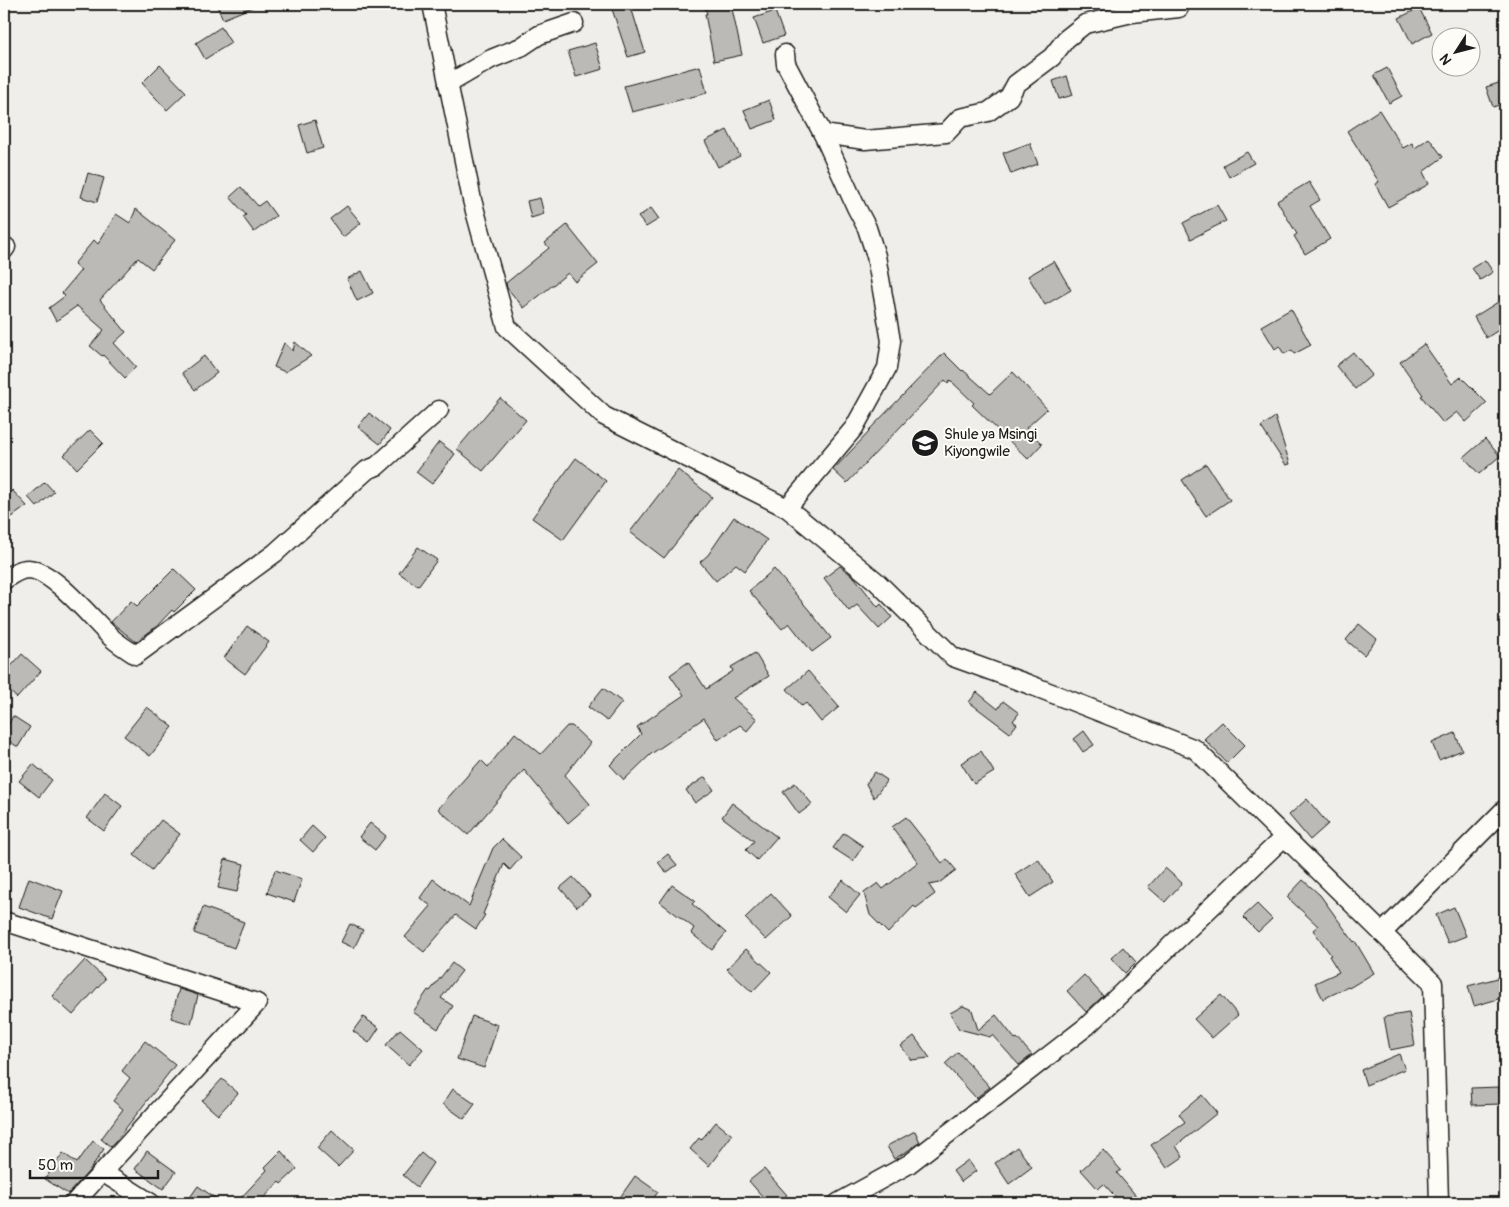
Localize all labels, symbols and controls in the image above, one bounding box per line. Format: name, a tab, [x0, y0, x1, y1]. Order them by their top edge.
north arrow	[1432, 28, 1482, 78]
text: N	[1436, 51, 1456, 68]
place label: Shule ya Msingi Kiyongwile	[944, 425, 1037, 461]
school or university icon: Shule ya Msingi Kiyongwile	[910, 428, 940, 458]
scale bar	[30, 1147, 158, 1179]
text: 50 m	[38, 1156, 73, 1175]

